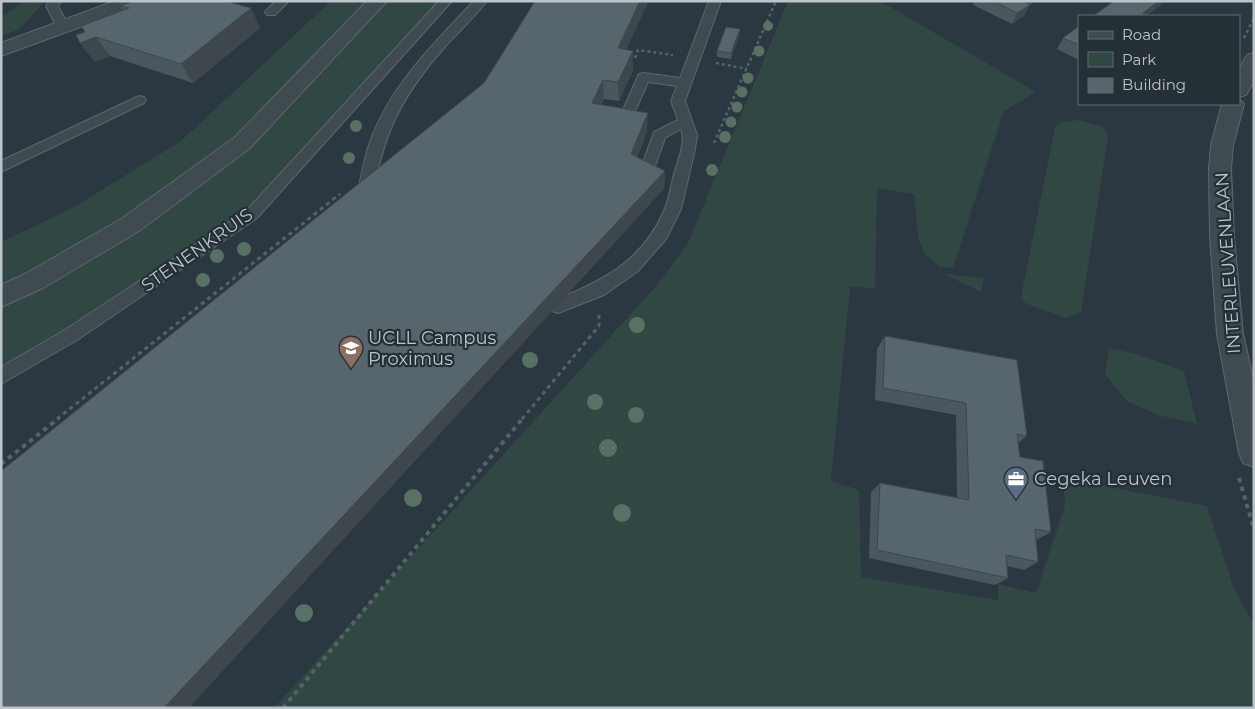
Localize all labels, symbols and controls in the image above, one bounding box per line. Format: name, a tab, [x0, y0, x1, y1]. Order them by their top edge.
legend	[1078, 15, 1240, 105]
text: Road	[1122, 25, 1161, 44]
text: Park	[1122, 50, 1156, 69]
text: Building	[1122, 75, 1186, 94]
street label: INTERLEUVENLAAN	[1211, 171, 1245, 355]
street label: STENENKRUIS	[137, 203, 257, 297]
place label: UCLL Campus Proximus	[368, 327, 497, 370]
school or university icon: UCLL Campus Proximus	[338, 335, 364, 369]
office icon: Cegeka Leuven	[1003, 466, 1029, 500]
place label: Cegeka Leuven	[1034, 468, 1172, 490]

